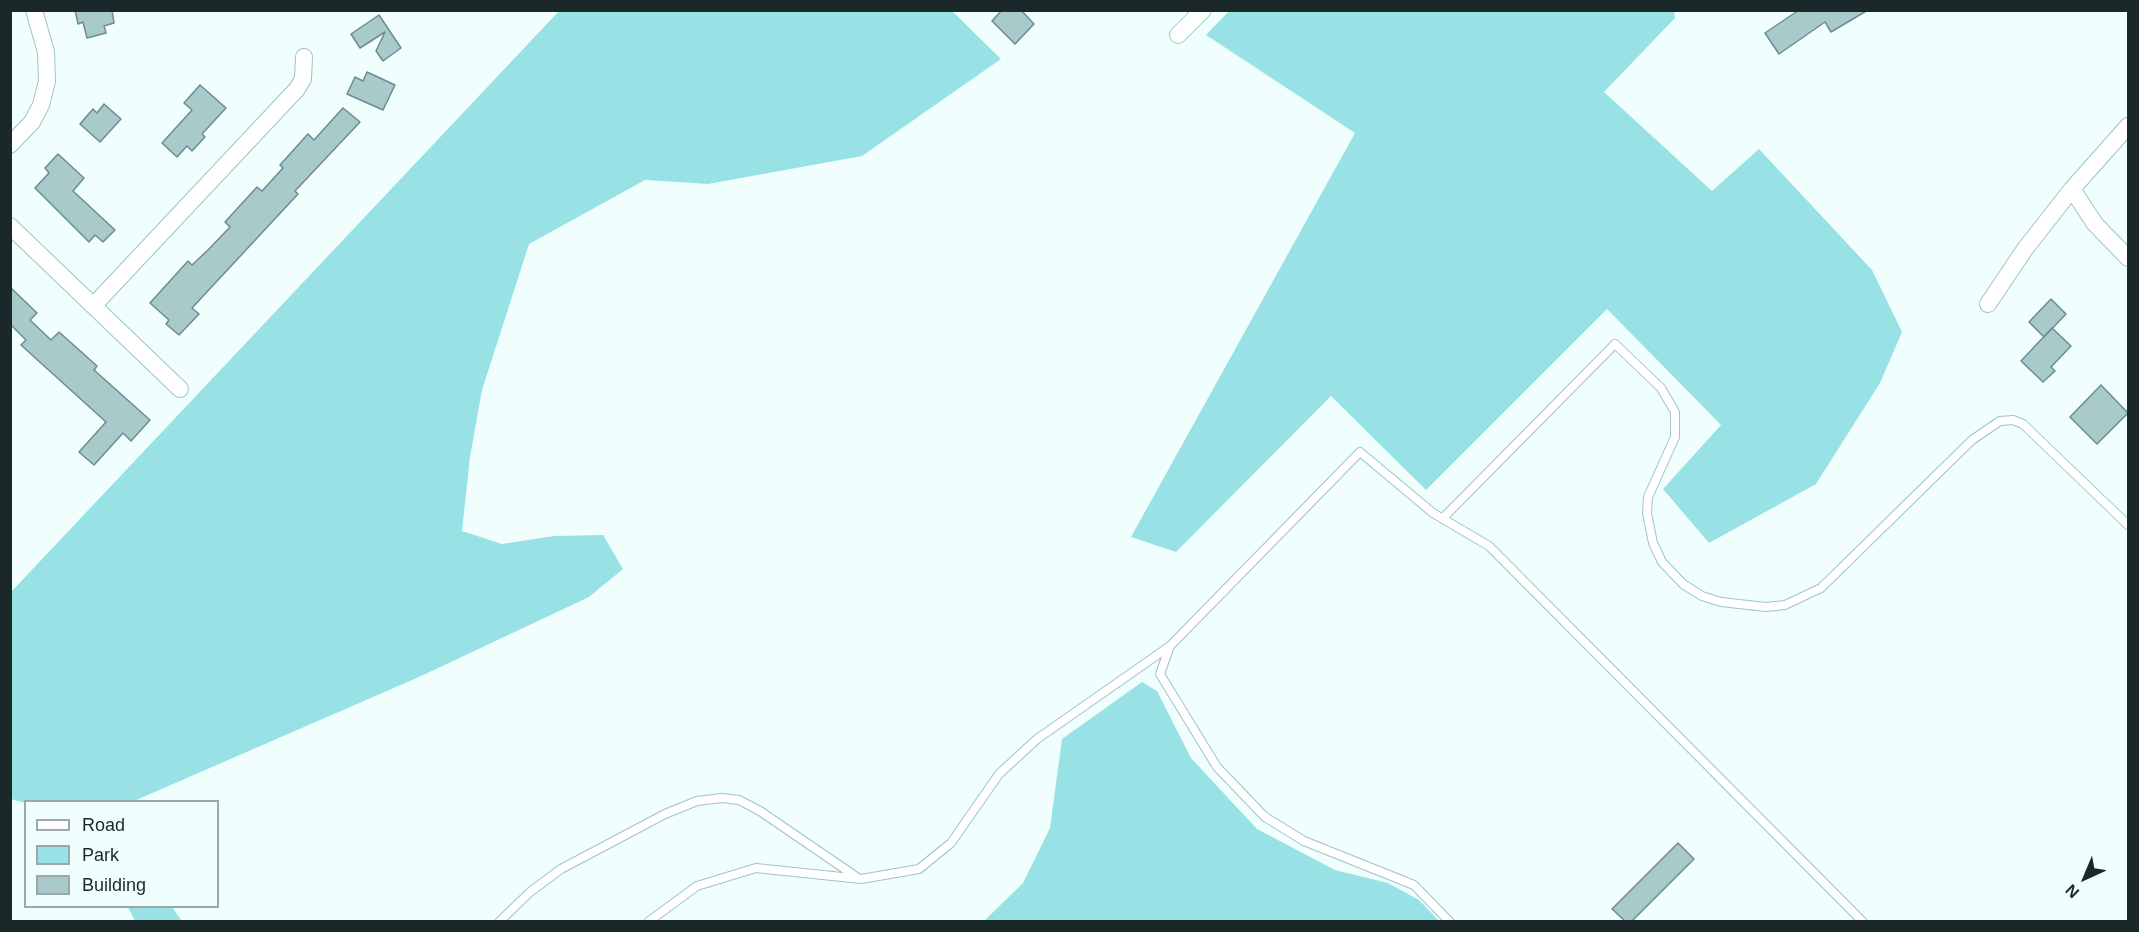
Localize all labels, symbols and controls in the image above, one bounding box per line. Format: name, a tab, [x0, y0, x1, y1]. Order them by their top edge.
legend	[24, 800, 219, 908]
text: Road	[82, 815, 125, 835]
text: Park	[82, 845, 119, 865]
north arrow	[2055, 848, 2115, 908]
text: Building	[82, 875, 146, 895]
text: N	[2062, 881, 2082, 901]

